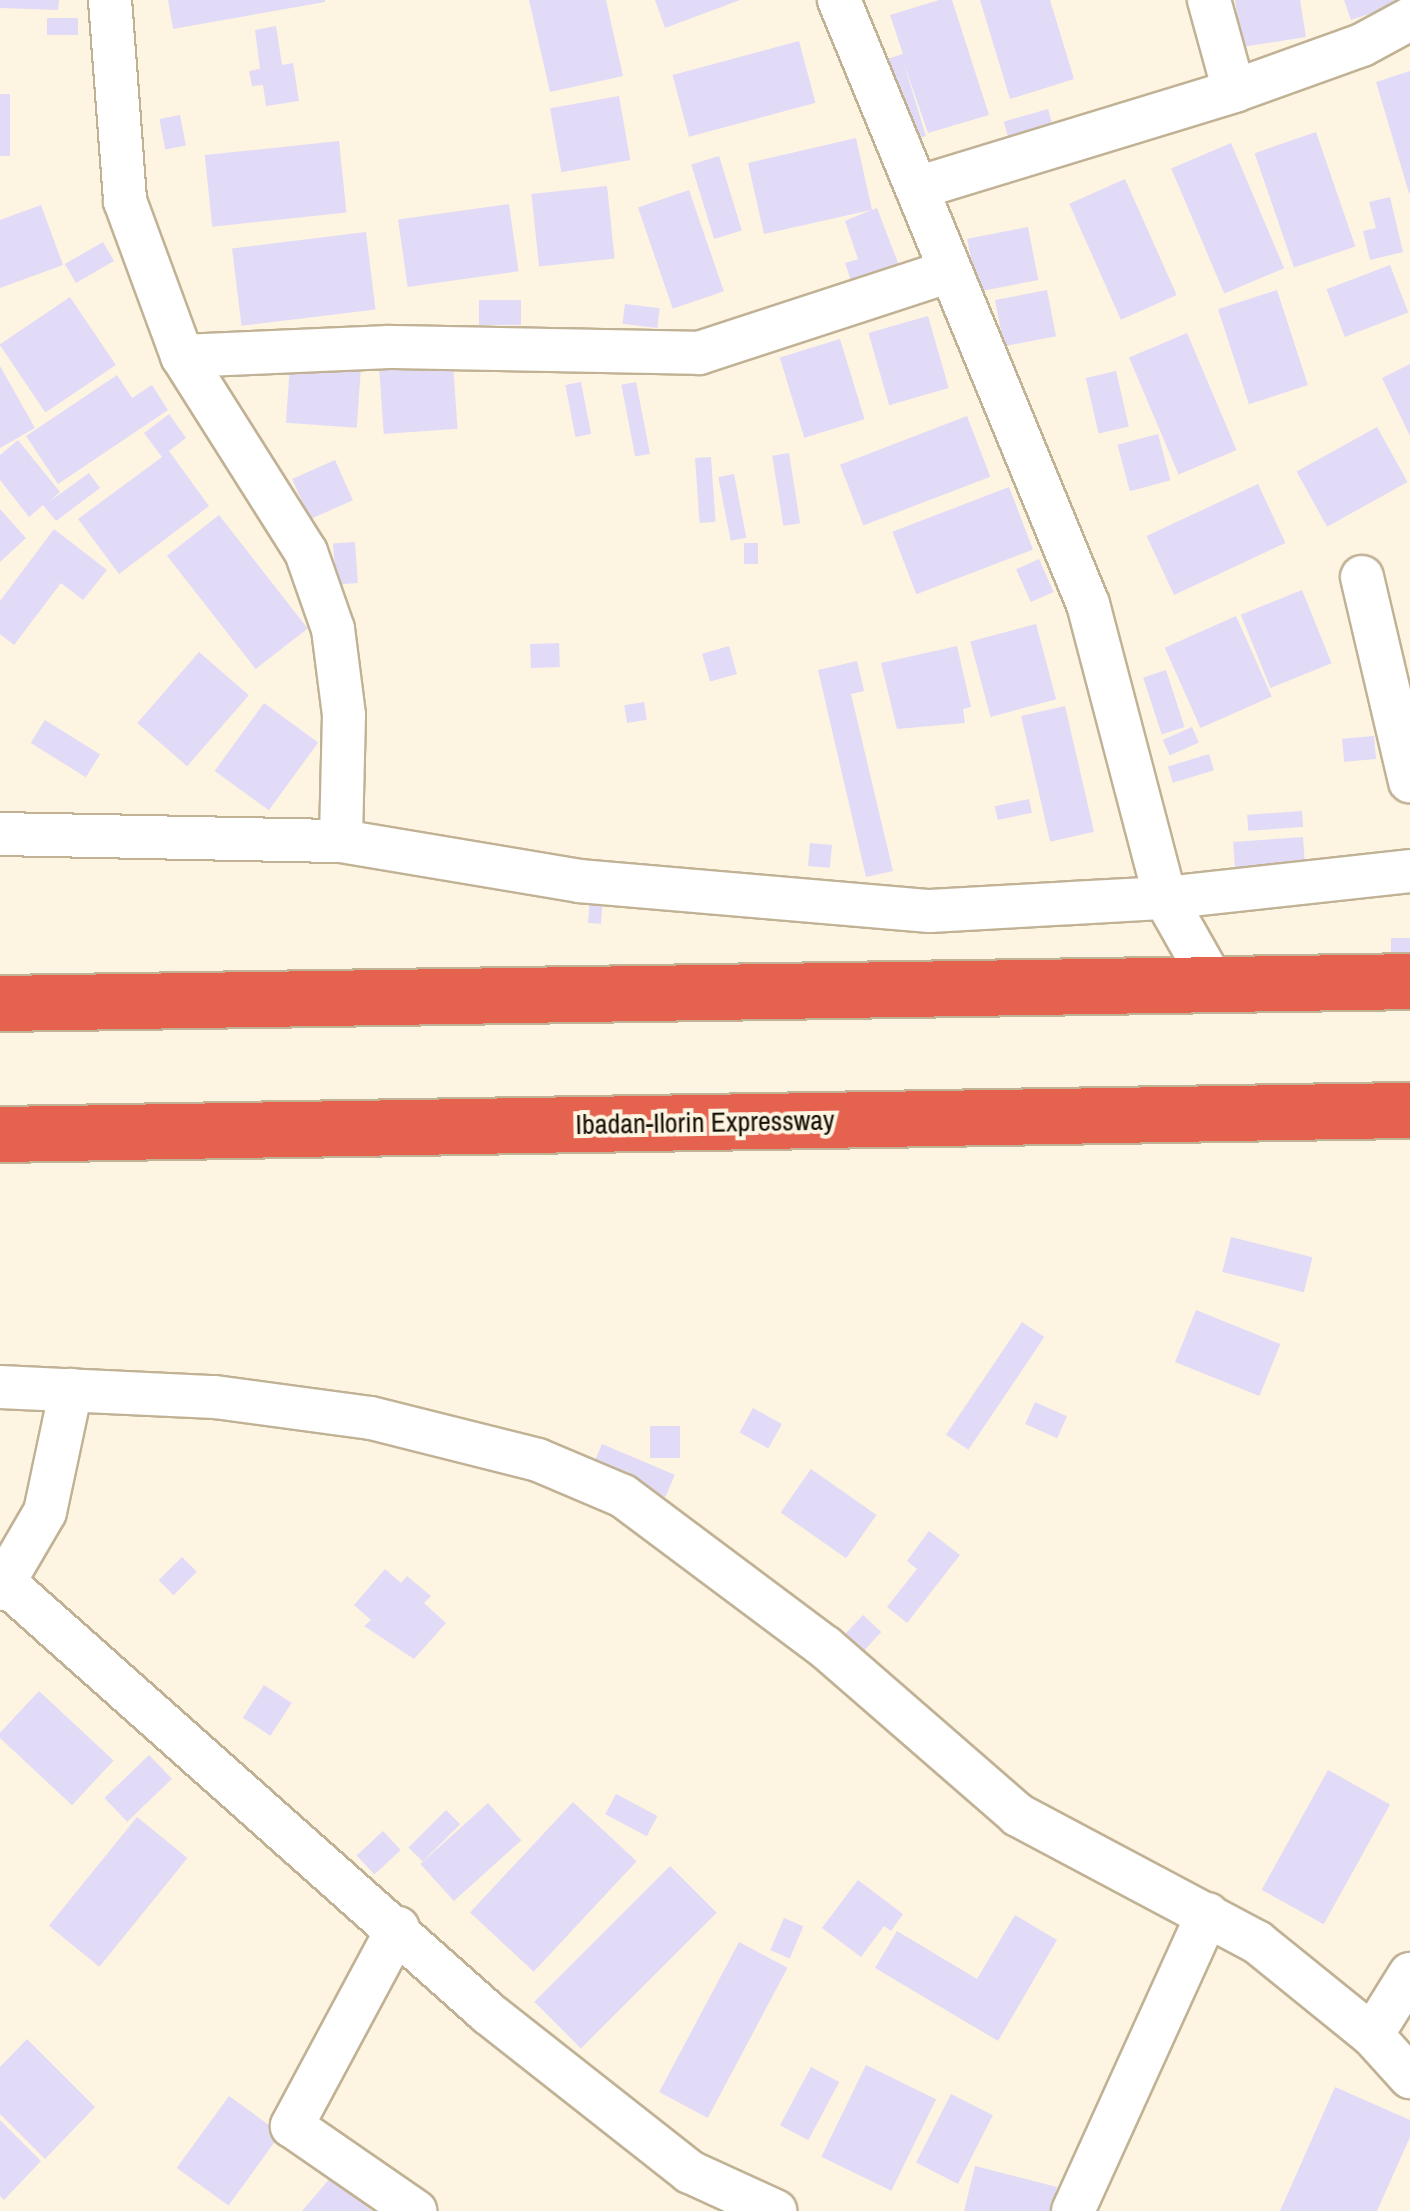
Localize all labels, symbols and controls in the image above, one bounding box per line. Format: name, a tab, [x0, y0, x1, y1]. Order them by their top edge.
street label: Ibadan-Ilorin Expressway	[575, 1103, 835, 1141]

